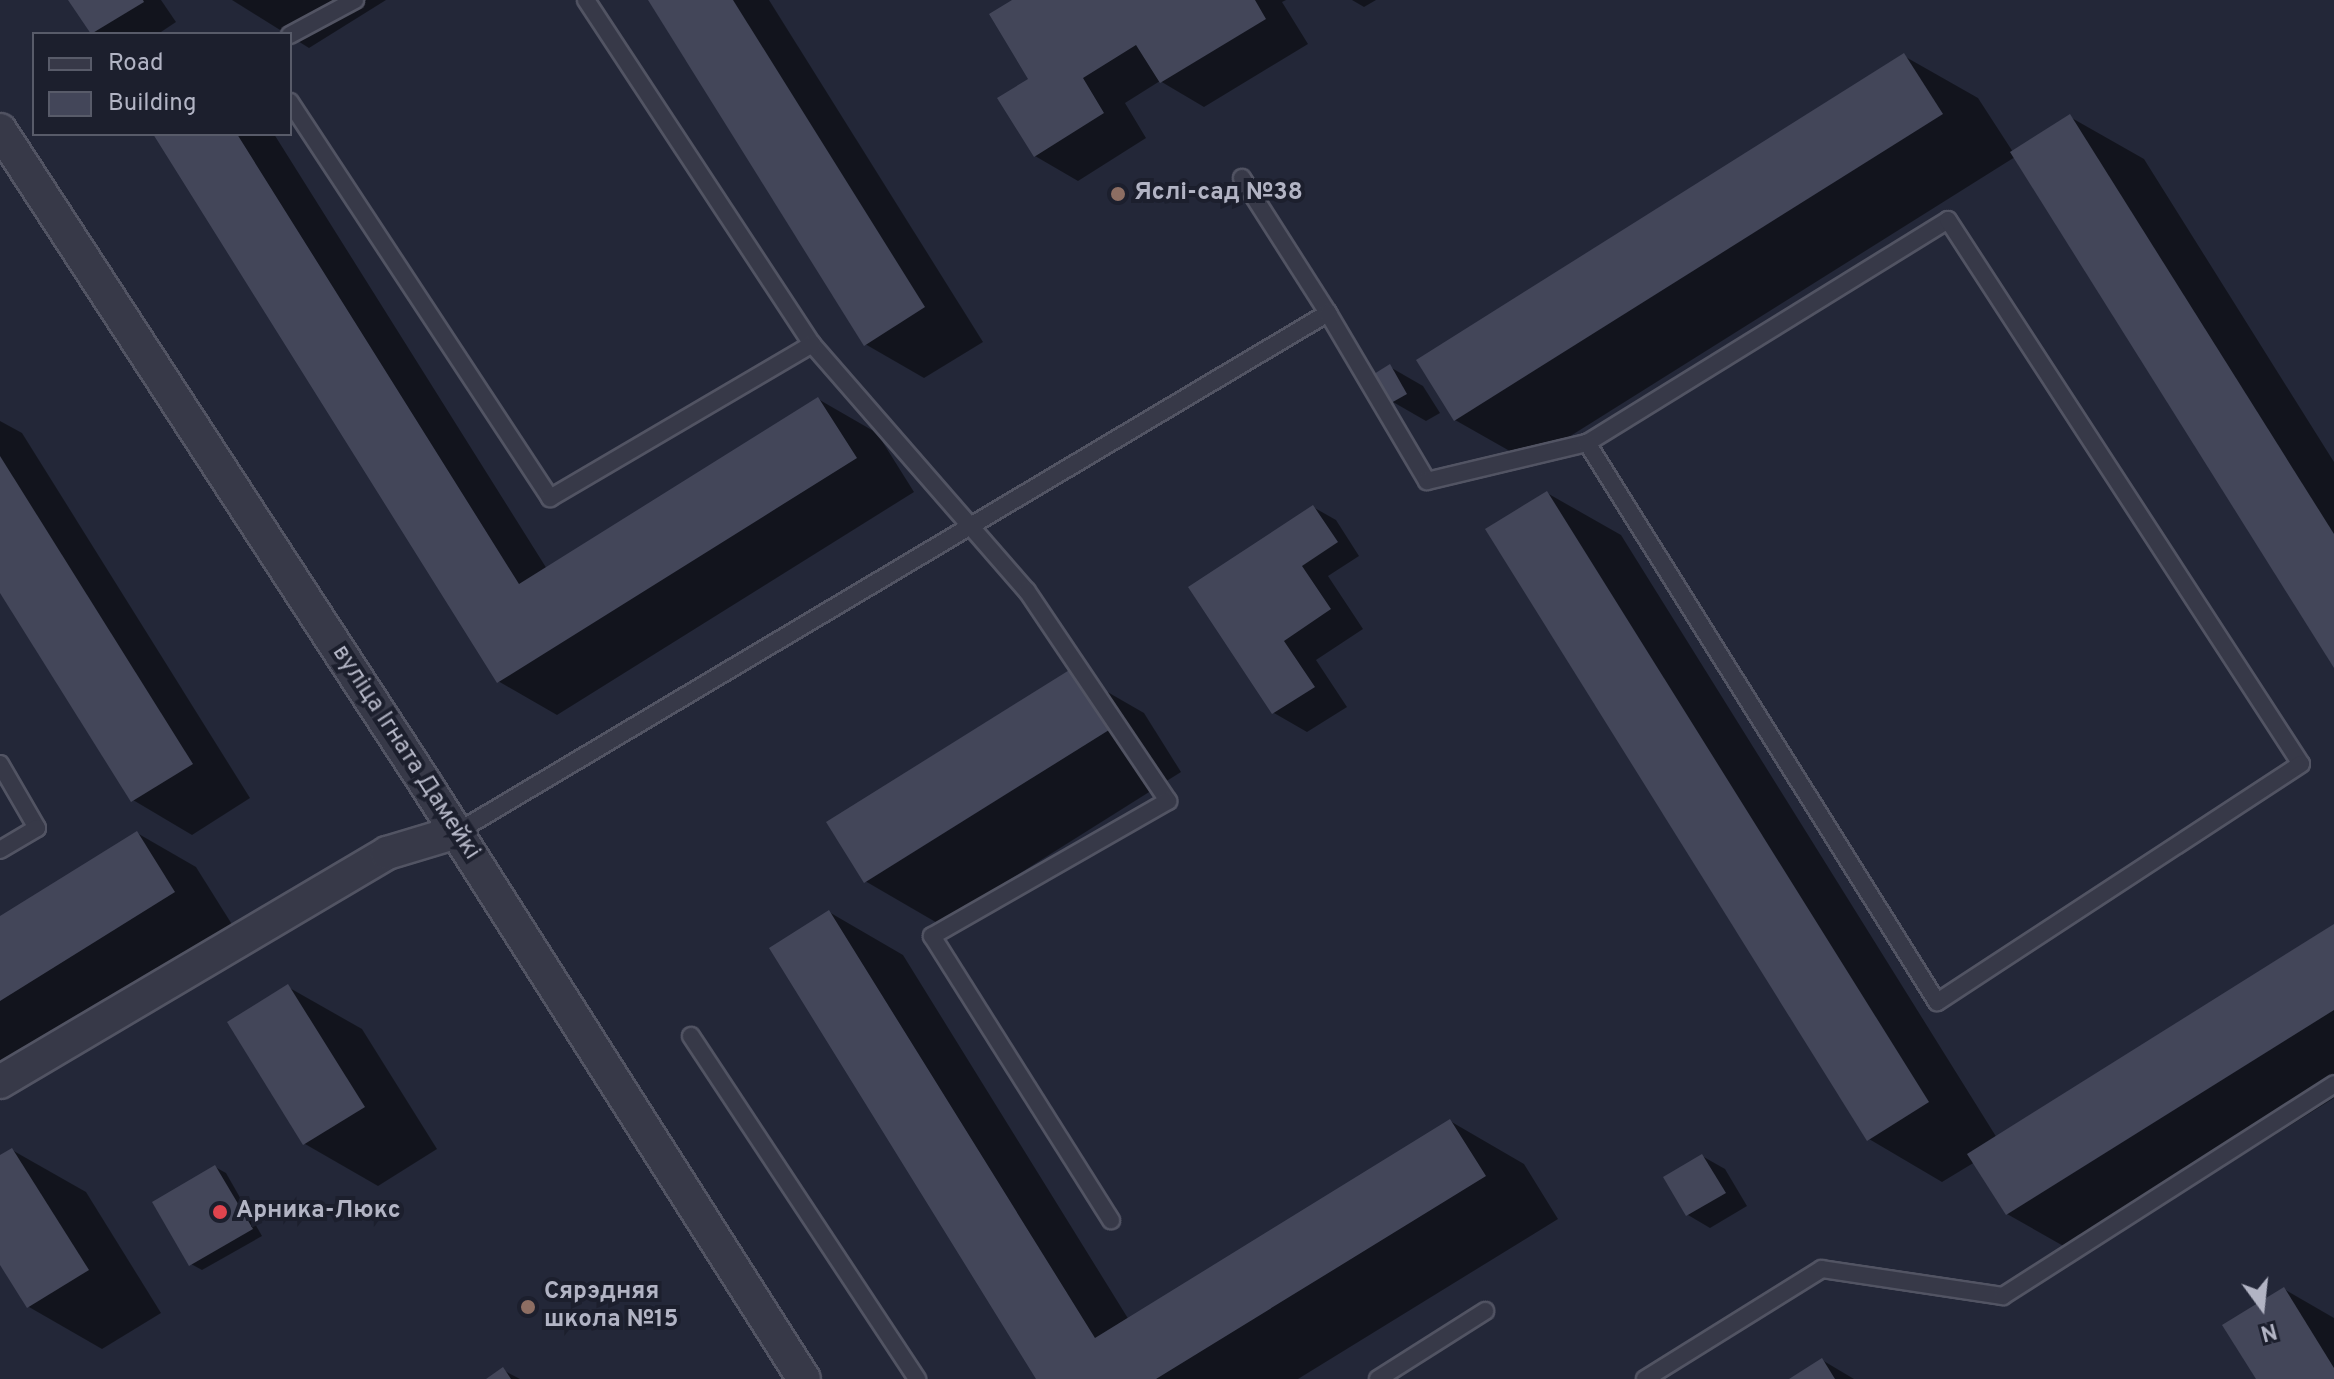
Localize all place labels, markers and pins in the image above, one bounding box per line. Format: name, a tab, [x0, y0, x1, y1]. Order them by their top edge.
place label: Яслі-сад №38	[1134, 180, 1303, 208]
marker: Яслі-сад №38	[1109, 185, 1127, 203]
place label: Арника-Люкс	[236, 1198, 401, 1226]
marker: Арника-Люкс	[211, 1203, 229, 1221]
place label: Сярэдняя школа №15	[544, 1279, 678, 1335]
marker: Сярэдняя школа №15	[519, 1298, 537, 1316]

